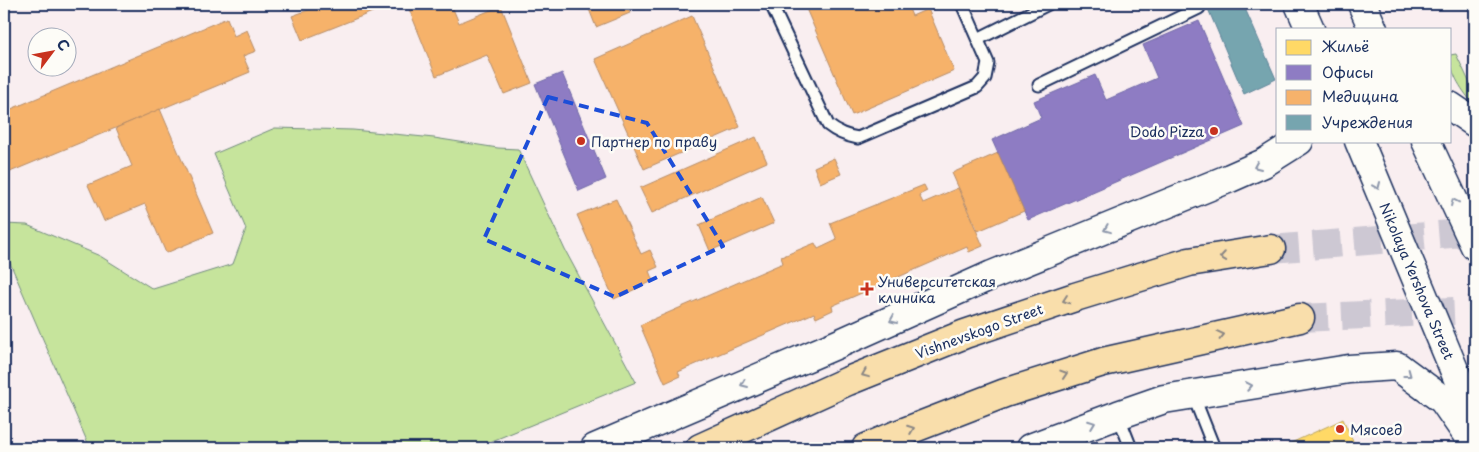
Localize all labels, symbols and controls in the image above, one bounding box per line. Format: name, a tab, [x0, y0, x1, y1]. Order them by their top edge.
north arrow	[28, 28, 78, 78]
legend	[1276, 28, 1452, 142]
text: Жильё	[1321, 34, 1369, 57]
text: С	[52, 35, 75, 55]
text: Офисы	[1322, 60, 1374, 83]
text: Медицина	[1322, 84, 1399, 107]
text: Учреждения	[1322, 110, 1413, 133]
place label: Dodo Pizza	[1130, 121, 1204, 142]
marker: Dodo Pizza	[1208, 125, 1220, 137]
place label: Партнер по праву	[591, 131, 717, 152]
marker: Партнер по праву	[575, 135, 587, 147]
one-way arrow	[1253, 160, 1262, 171]
one-way arrow	[1371, 181, 1382, 190]
one-way arrow	[1450, 198, 1461, 207]
street label: Nikolaya Yershova Street	[1374, 199, 1460, 363]
one-way arrow	[1103, 222, 1112, 233]
one-way arrow	[1219, 251, 1227, 261]
place label: Университетская клиника	[878, 271, 996, 308]
marker: Университетская клиника	[860, 282, 874, 296]
one-way arrow	[1063, 294, 1071, 304]
street label: Vishnevskogo Street	[912, 298, 1046, 364]
one-way arrow	[889, 313, 898, 324]
one-way arrow	[1217, 330, 1226, 341]
one-way arrow	[861, 368, 870, 378]
one-way arrow	[1402, 368, 1412, 377]
one-way arrow	[1059, 370, 1068, 380]
one-way arrow	[740, 378, 749, 389]
one-way arrow	[1245, 381, 1254, 391]
place label: Мясоед	[1350, 419, 1402, 440]
one-way arrow	[1087, 420, 1096, 431]
marker: Мясоед	[1334, 423, 1346, 435]
one-way arrow	[906, 425, 915, 435]

